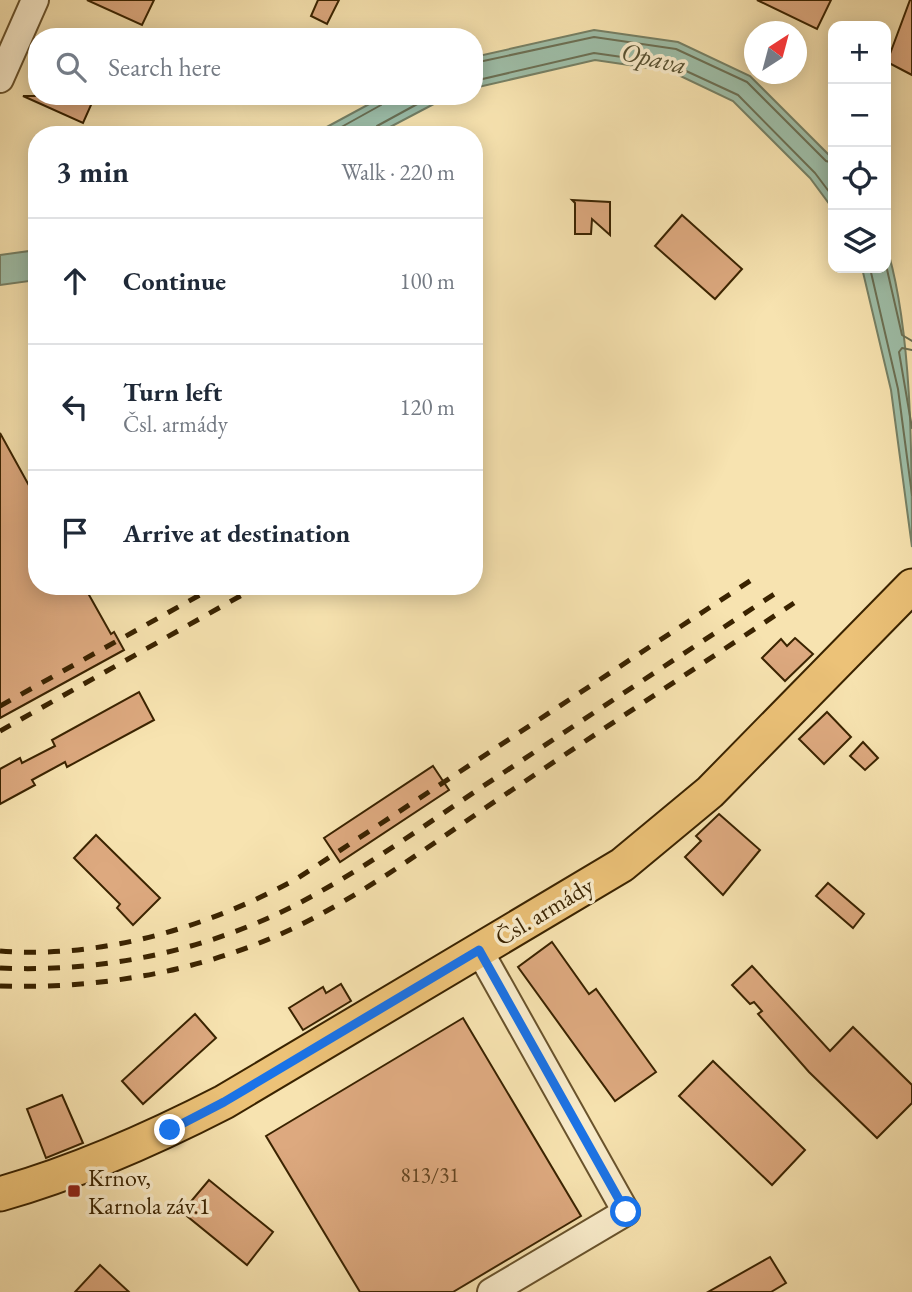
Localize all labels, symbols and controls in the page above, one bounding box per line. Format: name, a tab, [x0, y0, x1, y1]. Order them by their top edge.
north arrow	[744, 21, 807, 84]
map controls	[828, 21, 891, 273]
button: +	[828, 21, 891, 84]
search box	[28, 28, 483, 105]
water label: Opava	[618, 34, 690, 82]
icon: search	[52, 48, 90, 86]
text: Search here	[108, 50, 221, 84]
button: −	[828, 84, 891, 147]
button: locate	[828, 147, 891, 210]
text: 3 min	[56, 152, 129, 191]
text: Walk · 220 m	[341, 157, 455, 187]
button: layers	[828, 210, 891, 273]
icon: ahead	[56, 262, 94, 300]
text: Continue	[123, 264, 226, 298]
text: 100 m	[399, 266, 455, 296]
text: Turn left	[123, 375, 222, 409]
icon: left	[56, 388, 94, 426]
text: 120 m	[399, 392, 455, 422]
text: Čsl. armády	[123, 409, 228, 439]
icon: arrive	[56, 514, 94, 552]
text: Arrive at destination	[123, 516, 350, 550]
street label: Čsl. armády	[489, 869, 599, 952]
route end	[154, 1114, 185, 1145]
house number: 813/31	[401, 1161, 459, 1188]
place label: Krnov, Karnola záv.1	[88, 1162, 210, 1221]
marker: Krnov, Karnola záv.1	[66, 1183, 82, 1199]
route start	[610, 1196, 641, 1227]

